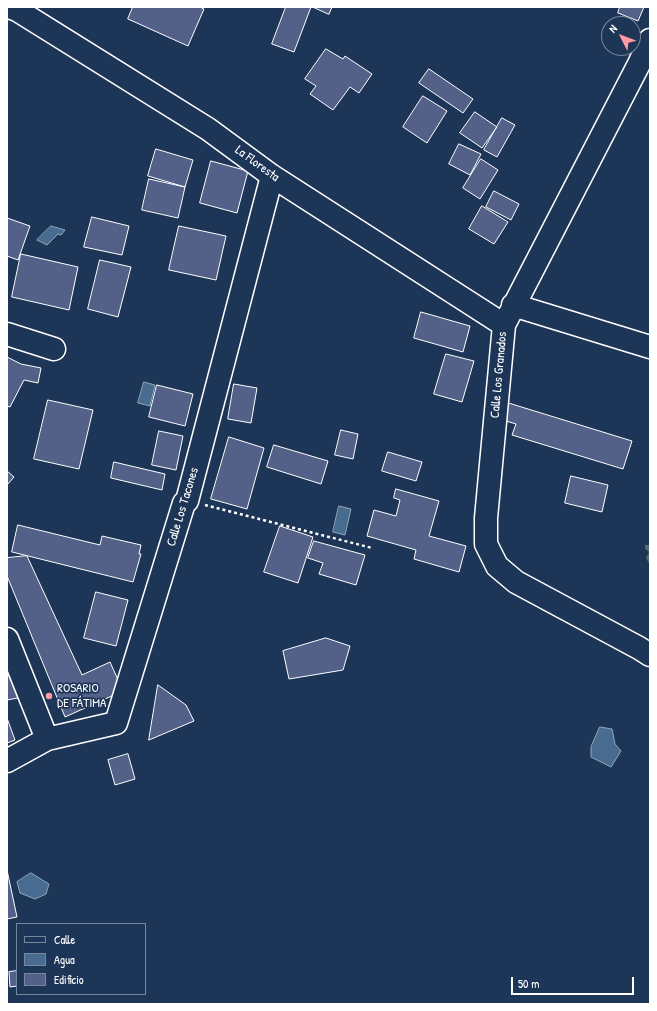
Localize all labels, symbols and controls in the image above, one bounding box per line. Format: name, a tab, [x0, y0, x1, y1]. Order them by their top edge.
north arrow	[601, 16, 641, 56]
text: N	[606, 22, 620, 36]
street label: La Floresta	[232, 143, 282, 185]
street label: Calle Los Granados	[487, 331, 511, 419]
street label: Calle Los Tacones	[164, 466, 202, 548]
place label: ROSARIO DE FÁTIMA	[57, 681, 106, 712]
marker: ROSARIO DE FÁTIMA	[44, 691, 54, 701]
legend	[16, 923, 146, 995]
text: Calle	[54, 931, 75, 948]
text: Agua	[54, 951, 75, 968]
scale bar	[513, 969, 636, 995]
text: Edificio	[54, 971, 84, 988]
text: 50 m	[518, 975, 539, 992]

